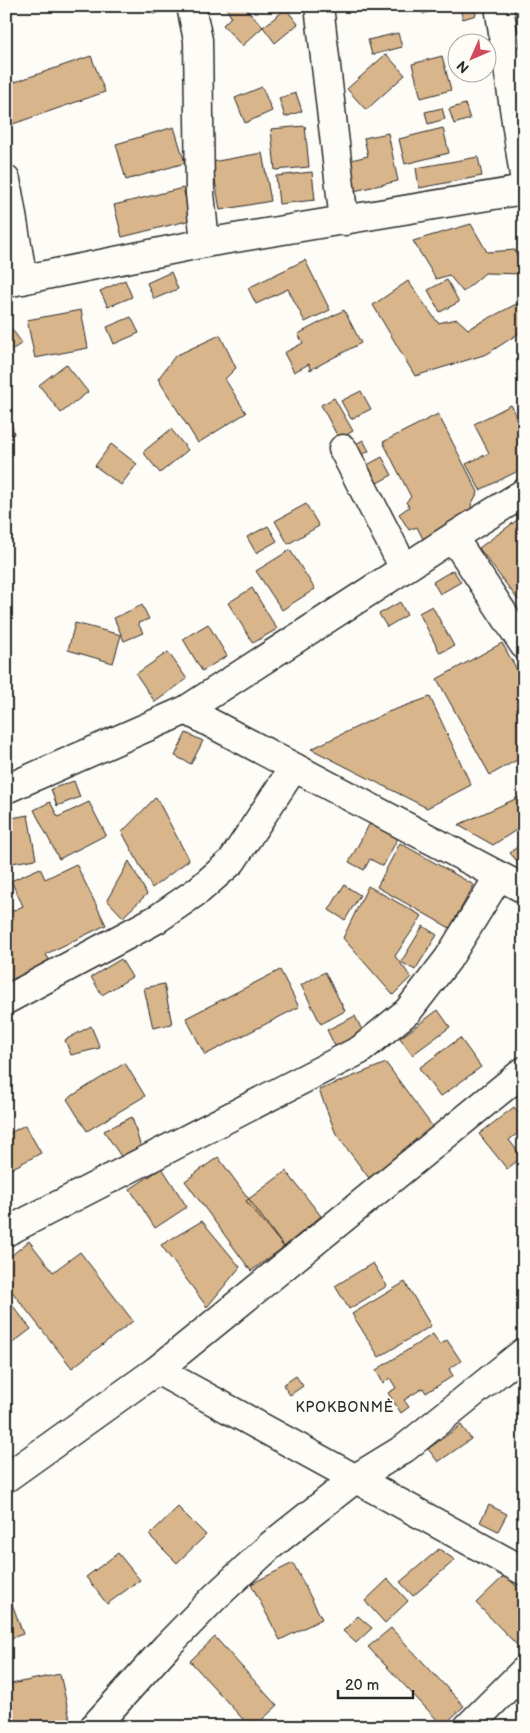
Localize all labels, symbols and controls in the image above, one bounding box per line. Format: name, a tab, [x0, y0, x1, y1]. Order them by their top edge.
north arrow	[448, 32, 498, 82]
text: N	[453, 57, 473, 77]
district label: KPOKBONMÈ	[295, 1398, 395, 1416]
scale bar	[338, 1668, 412, 1700]
text: 20 m	[345, 1676, 379, 1695]

